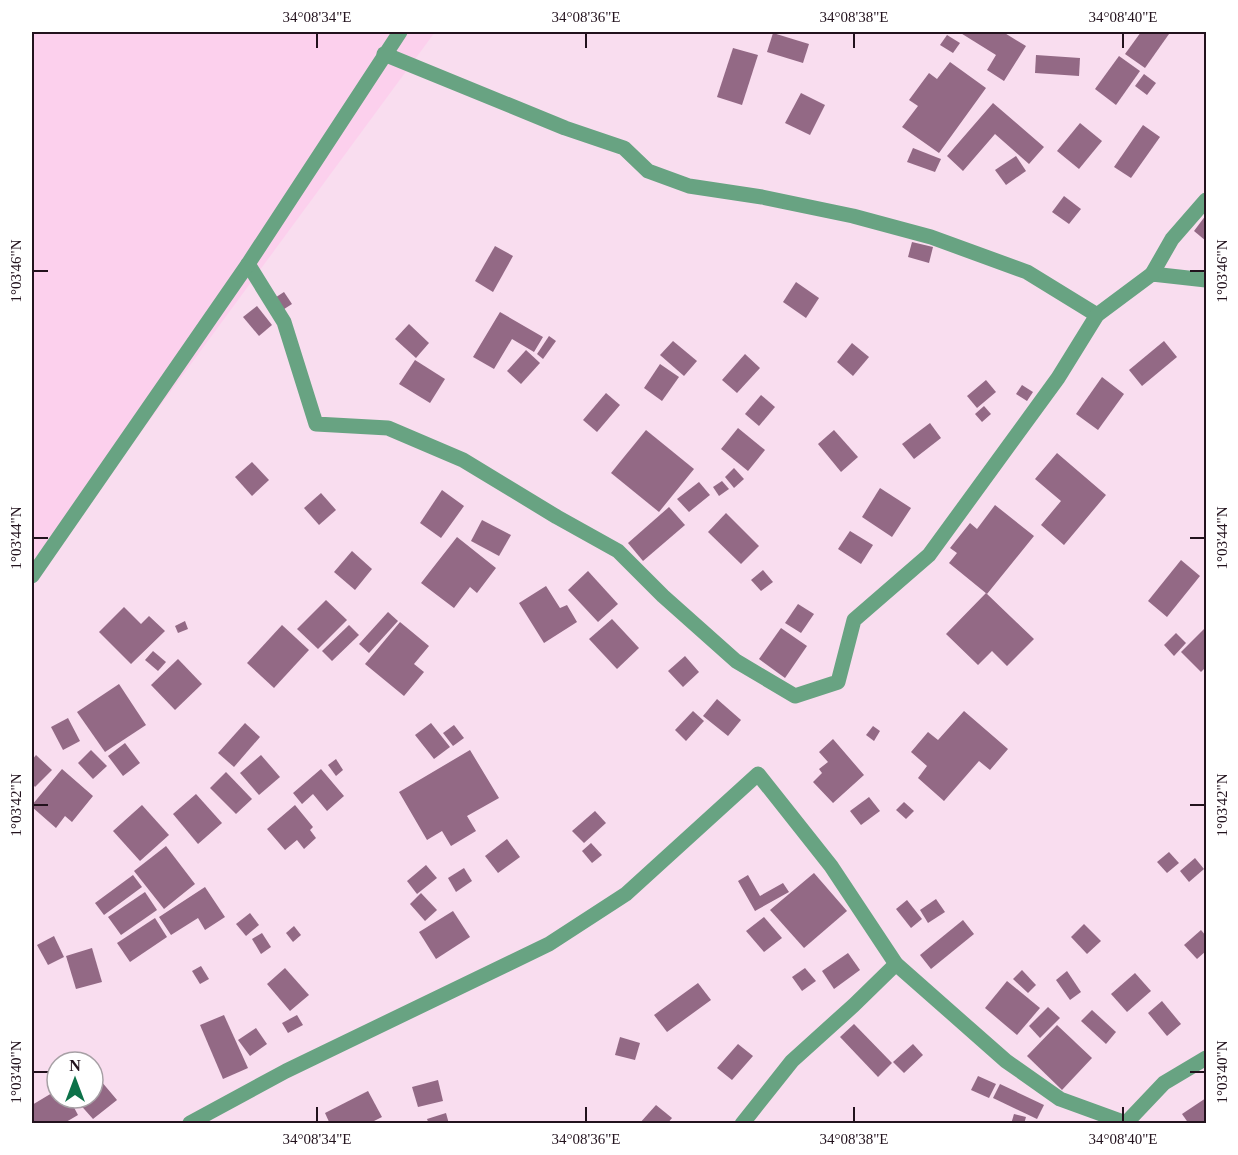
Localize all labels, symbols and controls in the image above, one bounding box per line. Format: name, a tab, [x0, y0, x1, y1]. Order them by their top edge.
text: 34°08'34"E	[283, 9, 352, 25]
text: 34°08'36"E	[552, 9, 621, 25]
text: 34°08'38"E	[820, 9, 889, 25]
text: 34°08'40"E	[1089, 9, 1158, 25]
text: 1°03'46"N	[8, 239, 24, 303]
text: 1°03'46"N	[1214, 239, 1230, 303]
text: 1°03'44"N	[8, 506, 24, 570]
text: 1°03'44"N	[1214, 506, 1230, 570]
text: 1°03'42"N	[8, 773, 24, 837]
text: 1°03'42"N	[1214, 773, 1230, 837]
text: 1°03'40"N	[8, 1040, 24, 1104]
text: 1°03'40"N	[1214, 1040, 1230, 1104]
north arrow	[45, 1050, 105, 1110]
text: N	[69, 1057, 81, 1074]
text: 34°08'34"E	[283, 1131, 352, 1147]
text: 34°08'36"E	[552, 1131, 621, 1147]
text: 34°08'38"E	[820, 1131, 889, 1147]
text: 34°08'40"E	[1089, 1131, 1158, 1147]

